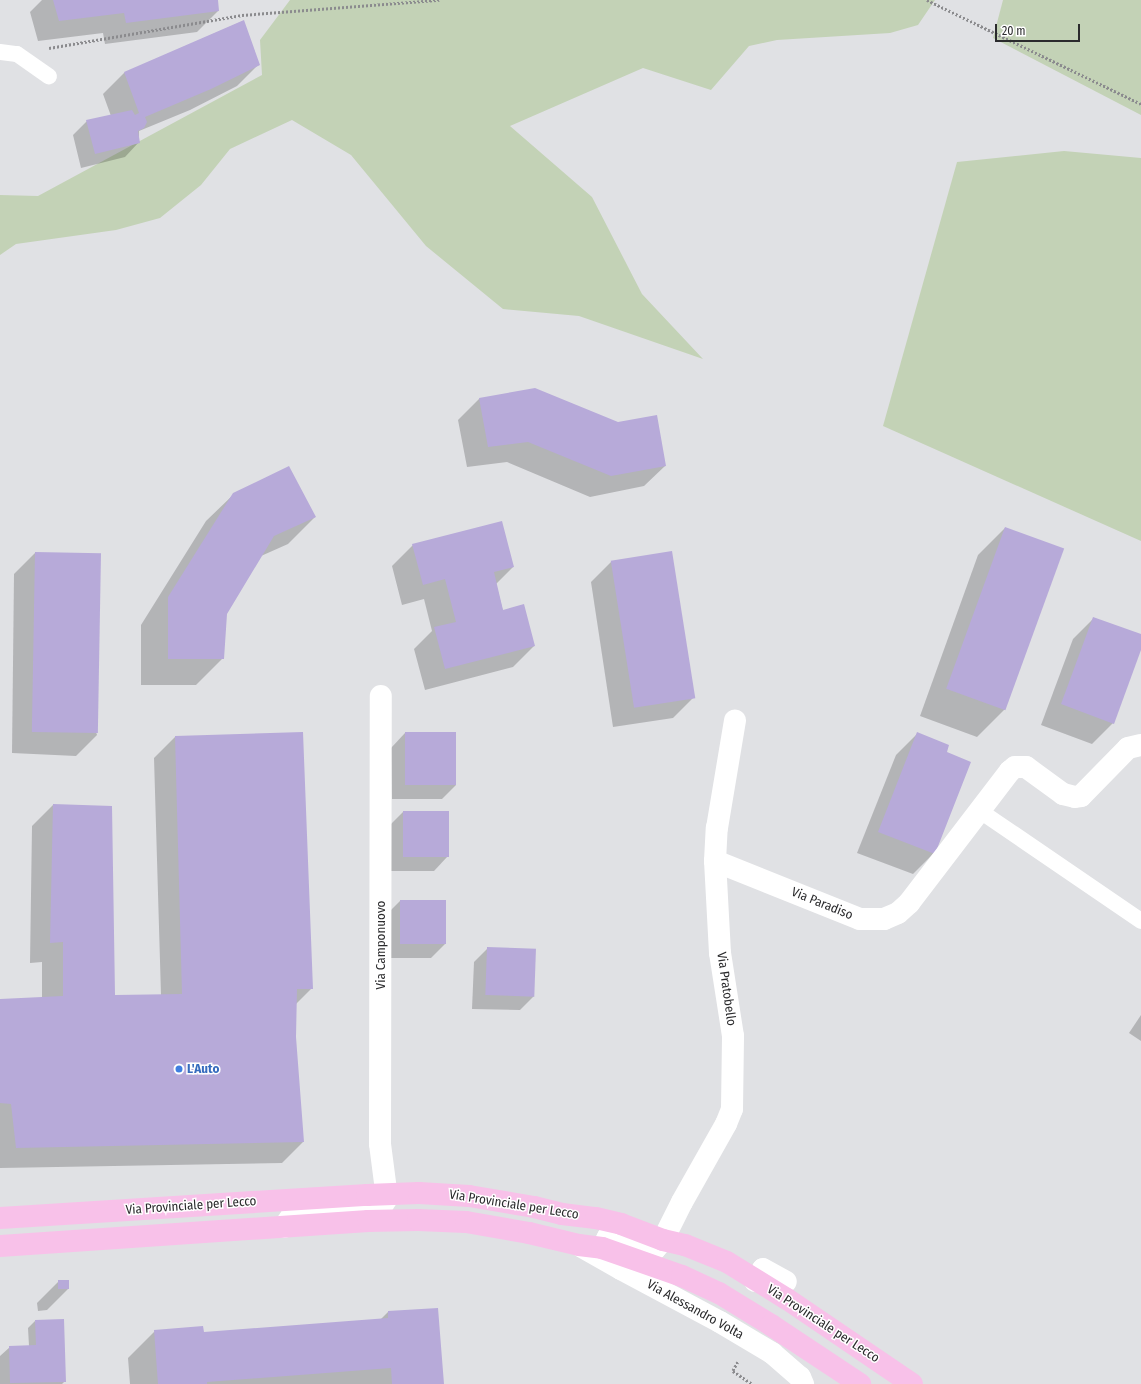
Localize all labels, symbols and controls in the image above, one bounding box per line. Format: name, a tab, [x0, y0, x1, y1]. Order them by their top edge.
scale bar	[997, 16, 1082, 42]
text: 20 m	[1002, 24, 1026, 38]
street label: Via Paradiso	[789, 885, 855, 923]
street label: Via Camponuovo	[373, 901, 389, 989]
street label: Via Pratobello	[713, 951, 739, 1027]
place label: L'Auto	[187, 1061, 219, 1077]
marker: L'Auto	[174, 1064, 184, 1074]
street label: Via Provinciale per Lecco	[448, 1187, 580, 1223]
street label: Via Provinciale per Lecco	[125, 1194, 257, 1218]
street label: Via Alessandro Volta	[644, 1277, 746, 1343]
street label: Via Provinciale per Lecco	[764, 1282, 882, 1366]

